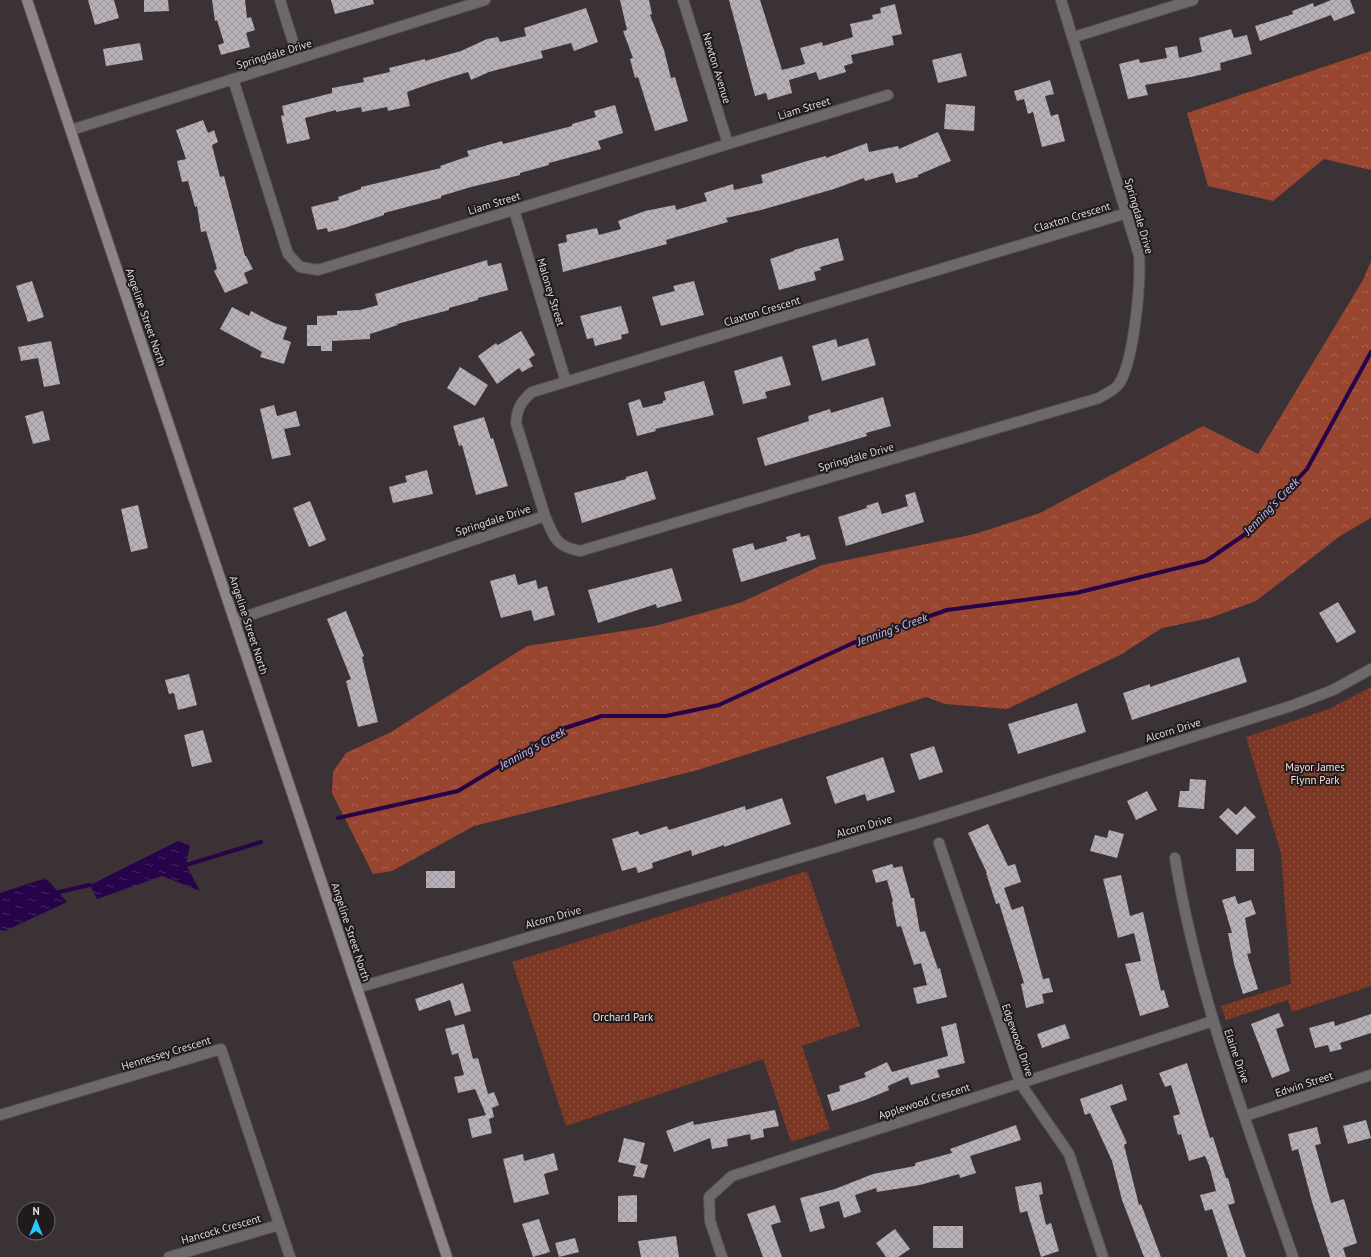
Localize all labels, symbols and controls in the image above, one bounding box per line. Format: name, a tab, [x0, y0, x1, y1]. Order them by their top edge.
street label: Newton Avenue	[700, 31, 735, 106]
street label: Springdale Drive	[235, 36, 314, 72]
street label: Liam Street	[776, 93, 832, 123]
street label: Springdale Drive	[1121, 176, 1157, 256]
street label: Liam Street	[466, 188, 522, 218]
street label: Claxton Crescent	[1032, 199, 1112, 235]
street label: Maloney Street	[534, 256, 568, 328]
street label: Angeline Street North	[123, 266, 169, 368]
street label: Claxton Crescent	[722, 293, 802, 329]
street label: Springdale Drive	[816, 439, 896, 475]
water label: Jenning's Creek	[1239, 474, 1302, 538]
street label: Springdale Drive	[454, 501, 533, 539]
street label: Angeline Street North	[226, 574, 272, 676]
water label: Jenning's Creek	[854, 609, 930, 649]
street label: Alcorn Drive	[1143, 715, 1203, 745]
water label: Jenning's Creek	[495, 723, 568, 773]
park label: Mayor James Flynn Park	[1285, 760, 1345, 787]
street label: Alcorn Drive	[834, 811, 894, 841]
street label: Angeline Street North	[328, 881, 374, 983]
street label: Alcorn Drive	[523, 902, 583, 932]
street label: Edgewood Drive	[999, 1002, 1037, 1079]
park label: Orchard Park	[593, 1010, 654, 1024]
street label: Elaine Drive	[1221, 1027, 1253, 1085]
street label: Hennessey Crescent	[119, 1033, 213, 1073]
street label: Edwin Street	[1273, 1068, 1335, 1100]
street label: Applewood Crescent	[876, 1079, 972, 1122]
north arrow	[16, 1201, 56, 1241]
text: N	[32, 1204, 40, 1218]
street label: Hancock Crescent	[179, 1211, 263, 1247]

